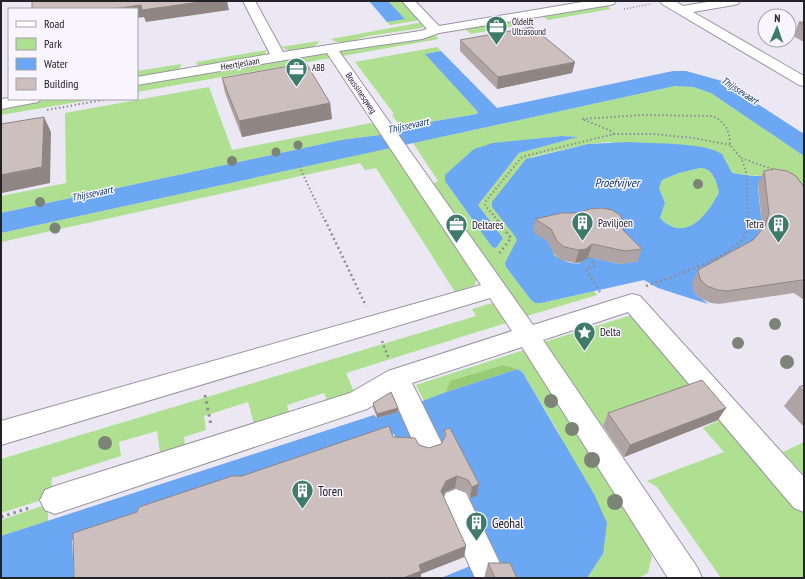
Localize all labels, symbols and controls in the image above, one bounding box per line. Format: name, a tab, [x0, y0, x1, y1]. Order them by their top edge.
legend	[8, 8, 138, 100]
north arrow	[757, 8, 797, 48]
text: N	[774, 11, 781, 25]
office icon: Oldelft Ultrasound	[484, 14, 510, 47]
text: Road	[44, 16, 64, 31]
place label: Oldelft Ultrasound	[512, 16, 546, 37]
text: Park	[44, 36, 62, 51]
street label: Heertjeslaan	[220, 55, 260, 73]
office icon: ABB	[283, 55, 309, 88]
text: Water	[44, 56, 69, 71]
place label: ABB	[312, 62, 325, 73]
street label: Boussinesqweg	[344, 70, 379, 116]
water label: Thijssevaart	[719, 74, 762, 108]
text: Building	[44, 76, 79, 91]
water label: Thijssevaart	[386, 115, 431, 136]
water label: Proefvijver	[595, 175, 641, 190]
water label: Thijssevaart	[70, 183, 115, 204]
building icon: Paviljoen	[570, 210, 596, 243]
building icon: Tetra	[766, 211, 792, 244]
office icon: Deltares	[443, 212, 469, 245]
place label: Paviljoen	[598, 216, 633, 230]
place label: Tetra	[745, 217, 764, 231]
place label: Deltares	[472, 218, 504, 232]
place icon: Delta	[572, 319, 598, 352]
place label: Delta	[600, 325, 620, 339]
building icon: Toren	[289, 478, 315, 511]
place label: Toren	[318, 483, 343, 500]
building icon: Geohal	[464, 510, 490, 543]
place label: Geohal	[492, 515, 523, 532]

